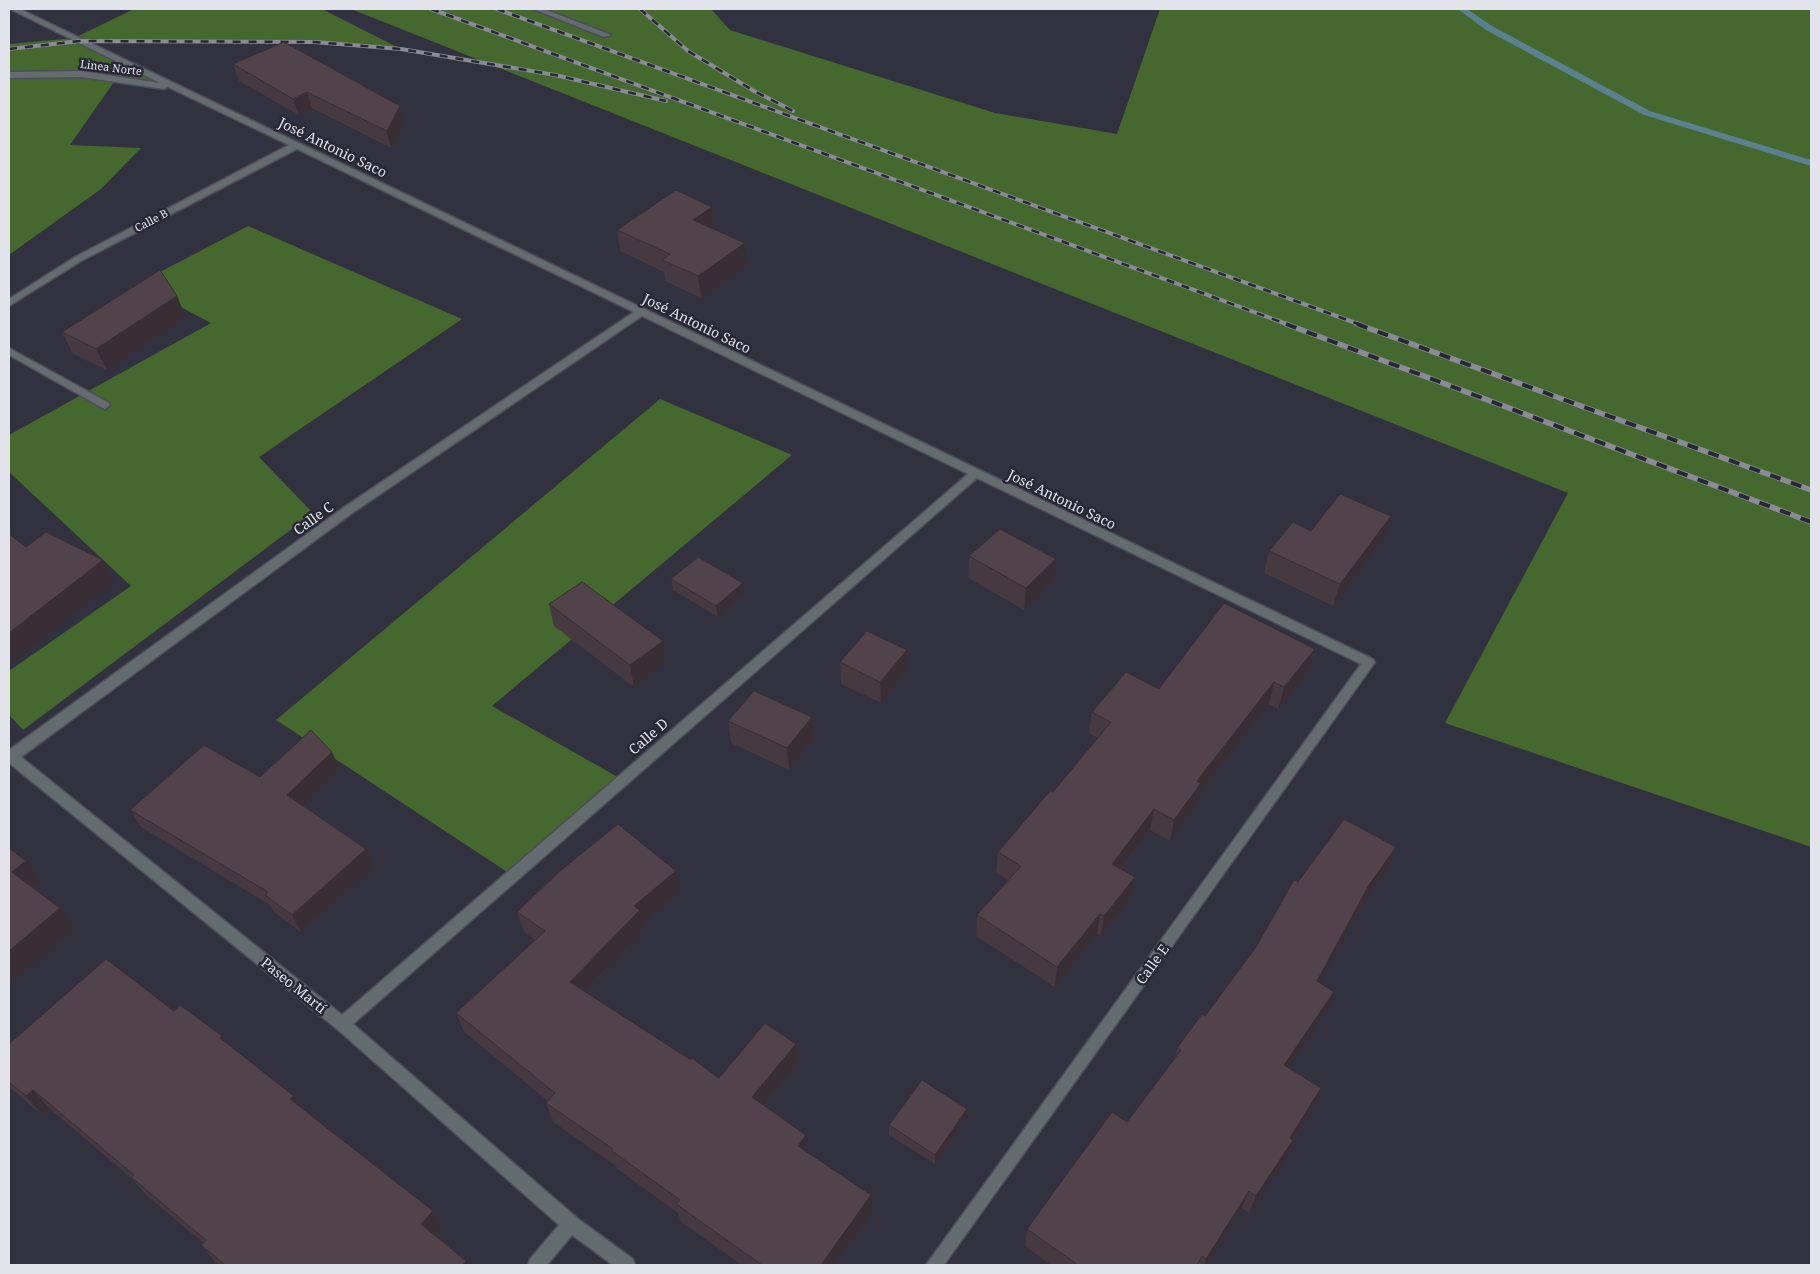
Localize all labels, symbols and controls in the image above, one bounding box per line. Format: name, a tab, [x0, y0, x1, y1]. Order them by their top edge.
street label: Linea Norte	[79, 56, 143, 78]
street label: José Antonio Saco	[275, 112, 390, 181]
street label: Calle B	[132, 205, 170, 235]
street label: José Antonio Saco	[639, 288, 754, 357]
street label: José Antonio Saco	[1004, 464, 1119, 533]
street label: Calle C	[289, 497, 337, 539]
street label: Calle D	[624, 714, 672, 758]
street label: Calle E	[1131, 940, 1173, 988]
street label: Paseo Martí	[257, 953, 331, 1018]

